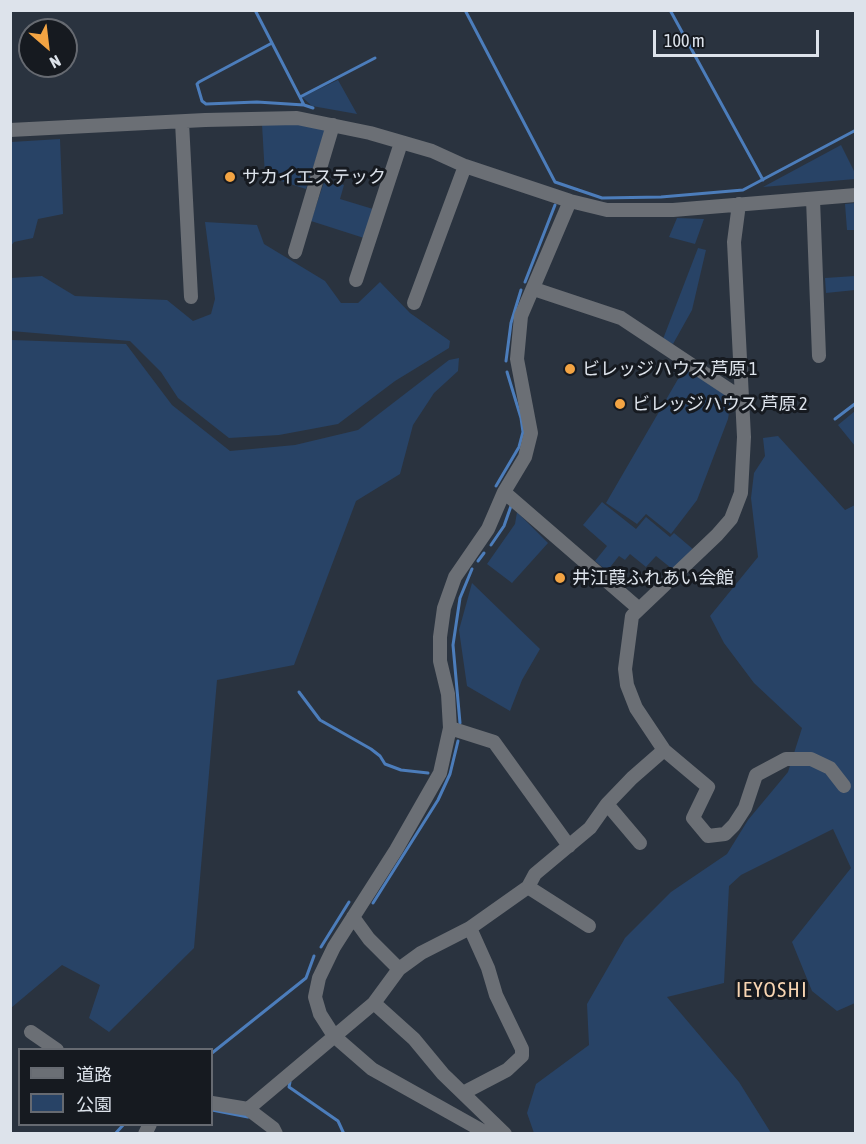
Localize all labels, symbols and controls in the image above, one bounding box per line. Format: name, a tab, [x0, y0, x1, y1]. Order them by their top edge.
north arrow	[18, 18, 78, 78]
scale bar	[656, 18, 822, 56]
text: 100 m	[664, 30, 705, 51]
text: N	[47, 52, 64, 72]
place label: サカイエステック	[242, 166, 386, 188]
marker: サカイエステック	[223, 170, 237, 184]
place label: ビレッジハウス 芦原 1	[582, 358, 757, 380]
marker: ビレッジハウス 芦原 1	[563, 362, 577, 376]
place label: ビレッジハウス 芦原 2	[632, 393, 807, 415]
marker: ビレッジハウス 芦原 2	[613, 397, 627, 411]
place label: 井江葭ふれあい会館	[572, 567, 734, 589]
marker: 井江葭ふれあい会館	[553, 571, 567, 585]
district label: IEYOSHI	[736, 977, 808, 1003]
legend	[18, 1048, 213, 1126]
text: 道路	[76, 1064, 112, 1085]
text: 公園	[76, 1094, 112, 1115]

